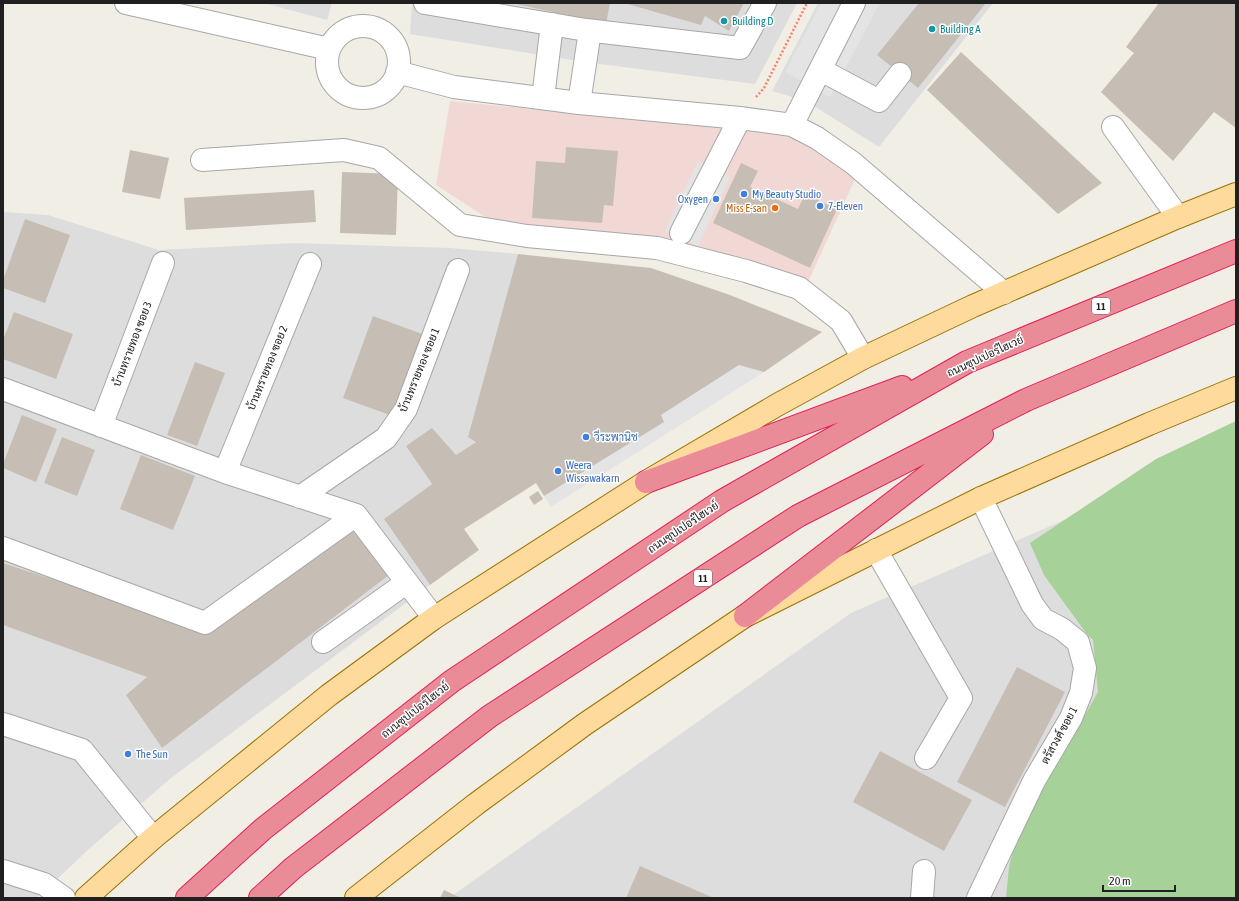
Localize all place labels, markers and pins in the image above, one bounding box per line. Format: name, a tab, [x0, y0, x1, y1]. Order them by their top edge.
place label: Building D	[732, 15, 773, 27]
marker: Building D	[719, 16, 729, 26]
place label: Building A	[940, 23, 981, 35]
marker: Building A	[927, 24, 937, 34]
place label: My Beauty Studio	[752, 188, 821, 200]
marker: My Beauty Studio	[739, 189, 749, 199]
place label: Oxygen	[678, 193, 708, 205]
marker: Oxygen	[711, 194, 721, 204]
place label: 7-Eleven	[828, 200, 863, 212]
marker: 7-Eleven	[815, 201, 825, 211]
place label: Miss E-san	[726, 202, 767, 214]
marker: Miss E-san	[770, 203, 780, 213]
place label: วีระพานิช	[594, 429, 638, 443]
marker: วีระพานิช	[581, 432, 591, 442]
place label: Weera Wissawakarn	[566, 459, 620, 484]
marker: Weera Wissawakarn	[553, 466, 563, 476]
place label: The Sun	[136, 748, 168, 760]
marker: The Sun	[123, 749, 133, 759]

